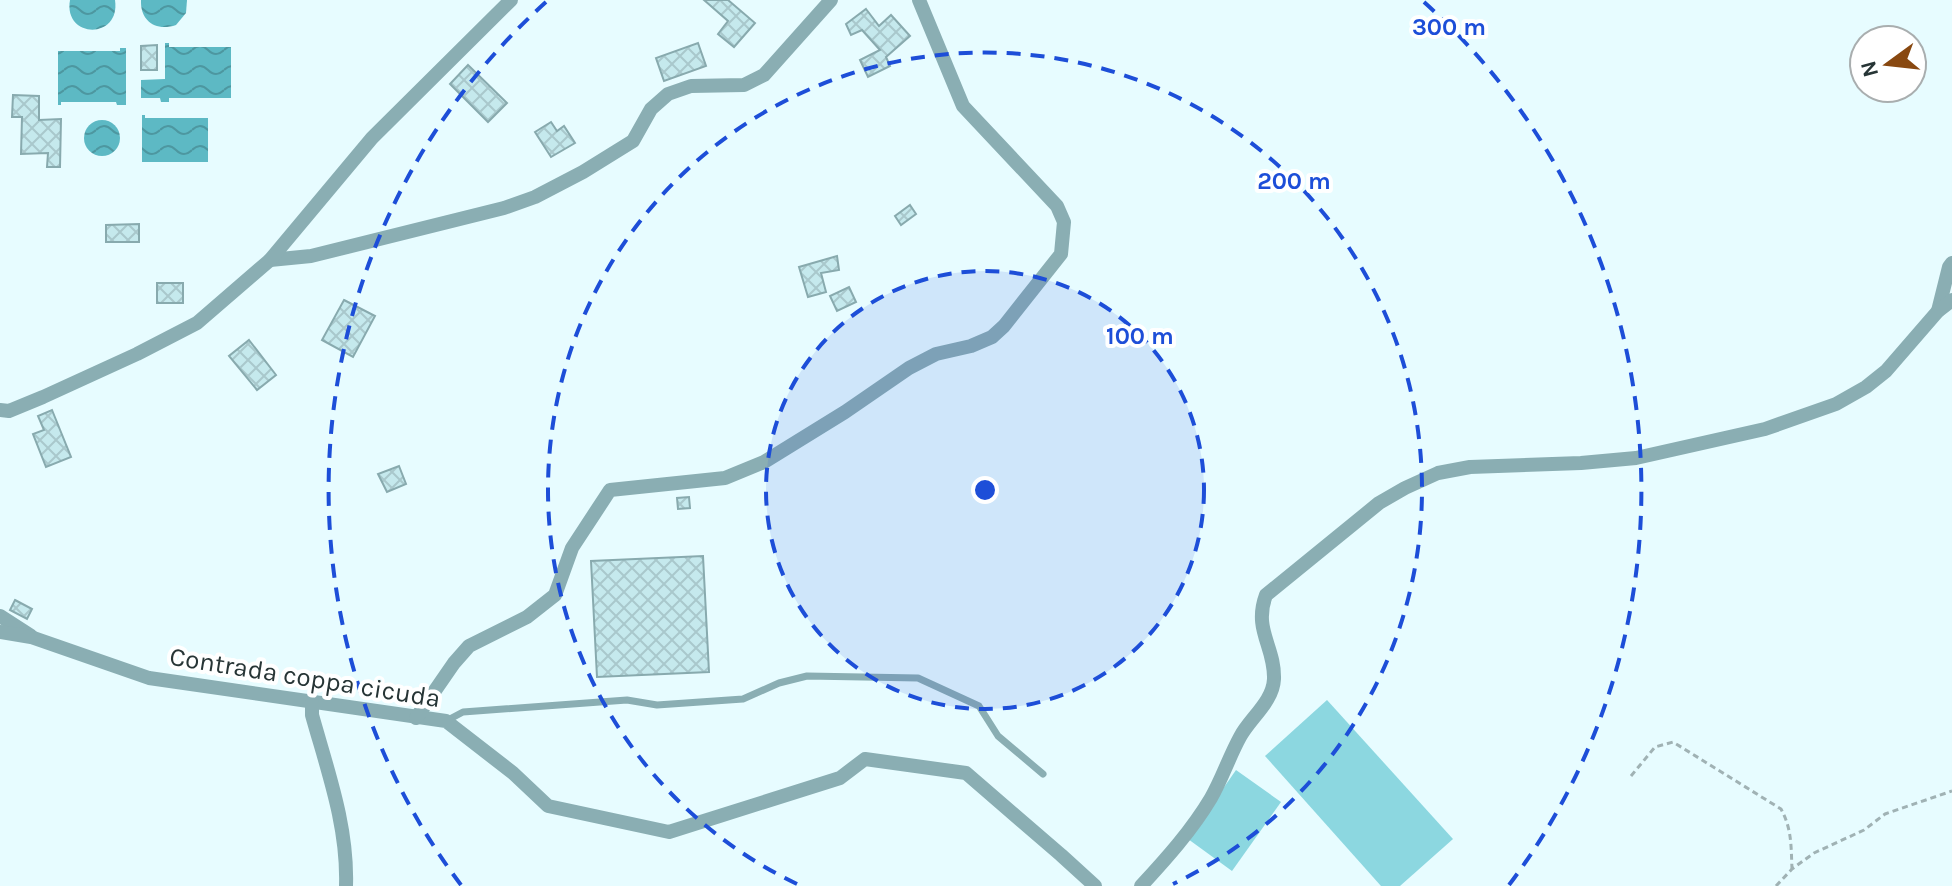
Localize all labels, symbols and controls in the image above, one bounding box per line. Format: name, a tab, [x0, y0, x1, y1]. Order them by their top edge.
text: 300 m	[1412, 13, 1486, 41]
north arrow	[1848, 24, 1928, 104]
text: N	[1855, 58, 1884, 80]
text: 200 m	[1257, 167, 1331, 195]
text: 100 m	[1106, 322, 1174, 350]
centre of rings	[971, 476, 999, 504]
street label: Contrada coppa cicuda	[167, 641, 443, 714]

